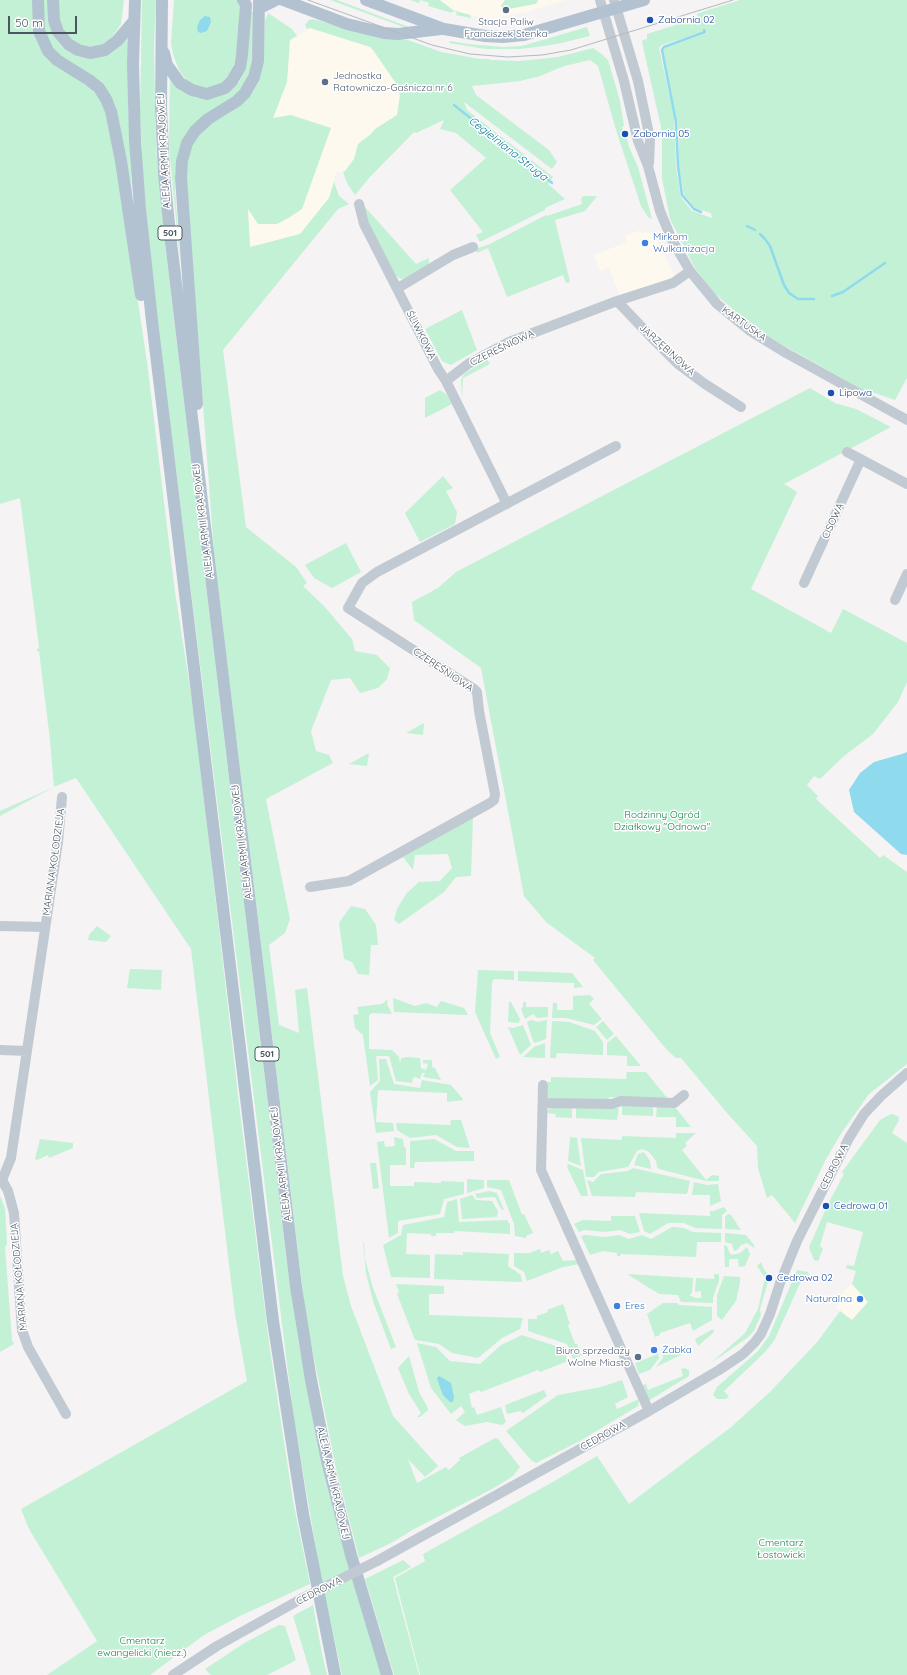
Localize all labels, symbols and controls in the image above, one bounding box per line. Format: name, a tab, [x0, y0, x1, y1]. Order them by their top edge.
marker: Stacja Paliw Franciszek Stenka	[501, 5, 511, 15]
scale bar	[10, 8, 79, 34]
place label: Zabornia 02	[658, 14, 715, 26]
text: 50 m	[15, 15, 43, 30]
marker: Zabornia 02	[645, 15, 655, 25]
place label: Stacja Paliw Franciszek Stenka	[464, 16, 548, 40]
place label: Jednostka Ratowniczo-Gaśnicza nr 6	[333, 70, 453, 94]
marker: Jednostka Ratowniczo-Gaśnicza nr 6	[320, 77, 330, 87]
street label: ALEJA ARMII KRAJOWEJ	[155, 93, 173, 209]
water label: Cegielniana Struga	[466, 114, 550, 184]
place label: Zabornia 05	[633, 128, 690, 140]
marker: Zabornia 05	[620, 129, 630, 139]
road number: 501	[158, 226, 182, 240]
place label: Mirkom Wulkanizacja	[653, 231, 715, 254]
marker: Mirkom Wulkanizacja	[640, 238, 650, 248]
street label: KARTUSKA	[720, 304, 768, 344]
street label: ŚLIWKOWA	[404, 309, 438, 361]
street label: JARZĘBINOWA	[637, 322, 697, 378]
street label: CZEREŚNIOWA	[468, 327, 536, 369]
place label: Lipowa	[839, 387, 872, 399]
marker: Lipowa	[826, 388, 836, 398]
street label: ALEJA ARMII KRAJOWEJ	[190, 463, 216, 579]
street label: CISOWA	[819, 501, 847, 541]
street label: CZEREŚNIOWA	[411, 645, 475, 695]
street label: ALEJA ARMII KRAJOWEJ	[229, 784, 255, 900]
street label: MARIANA KOŁODZIEJA	[41, 808, 67, 916]
park label: Rodzinny Ogród Działkowy "Odnowa"	[614, 809, 710, 832]
road number: 501	[255, 1047, 279, 1061]
street label: ALEJA ARMII KRAJOWEJ	[268, 1106, 294, 1222]
street label: CEDROWA	[817, 1142, 851, 1192]
place label: Cedrowa 01	[834, 1200, 888, 1212]
marker: Cedrowa 01	[821, 1201, 831, 1211]
street label: MARIANA KOŁODZIEJA	[8, 1223, 30, 1331]
place label: Cedrowa 02	[777, 1272, 833, 1284]
marker: Cedrowa 02	[764, 1273, 774, 1283]
place label: Naturalna	[806, 1293, 852, 1305]
marker: Naturalna	[855, 1294, 865, 1304]
place label: Eres	[625, 1300, 645, 1312]
marker: Eres	[612, 1301, 622, 1311]
place label: Żabka	[662, 1344, 692, 1356]
place label: Biuro sprzedaży Wolne Miasto	[556, 1345, 630, 1368]
marker: Żabka	[649, 1345, 659, 1355]
marker: Biuro sprzedaży Wolne Miasto	[633, 1352, 643, 1362]
street label: CEDROWA	[578, 1419, 628, 1453]
street label: ALEJA ARMII KRAJOWEJ	[314, 1425, 352, 1541]
park label: Cmentarz Łostowicki	[757, 1537, 805, 1560]
street label: CEDROWA	[294, 1574, 344, 1608]
park label: Cmentarz ewangelicki (niecz.)	[97, 1635, 187, 1658]

